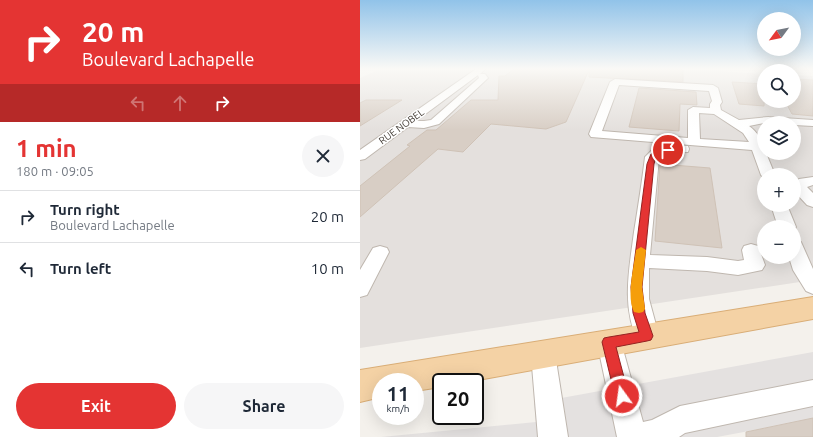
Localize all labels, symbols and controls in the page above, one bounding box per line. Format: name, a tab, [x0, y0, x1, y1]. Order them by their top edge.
north arrow	[757, 12, 801, 56]
map controls	[757, 12, 801, 264]
icon: right	[16, 16, 68, 68]
text: 20 m	[82, 16, 144, 47]
text: Boulevard Lachapelle	[82, 49, 255, 69]
button: search	[757, 64, 801, 108]
icon: left	[127, 92, 149, 114]
icon: ahead	[169, 92, 191, 114]
icon: right	[211, 92, 233, 114]
street label: RUE NOBEL	[377, 106, 426, 146]
button: layers	[757, 116, 801, 160]
pin	[651, 133, 685, 167]
text: 1 min	[16, 135, 77, 162]
button: close	[302, 135, 344, 177]
icon: arrive	[657, 139, 679, 161]
text: 180 m · 09:05	[16, 164, 94, 178]
button: +	[757, 168, 801, 212]
text: Turn right	[50, 201, 120, 218]
icon: right	[16, 206, 38, 228]
text: 20 m	[311, 208, 344, 225]
text: Boulevard Lachapelle	[50, 218, 175, 232]
button: −	[757, 220, 801, 264]
icon: left	[16, 258, 38, 280]
text: Turn left	[50, 260, 111, 277]
text: 10 m	[311, 260, 344, 277]
speed limit sign: 20	[432, 373, 484, 425]
position arrow	[601, 375, 643, 417]
text: 11	[387, 382, 409, 405]
button: Exit	[16, 383, 176, 429]
button: Share	[184, 383, 344, 429]
text: km/h	[386, 403, 410, 414]

